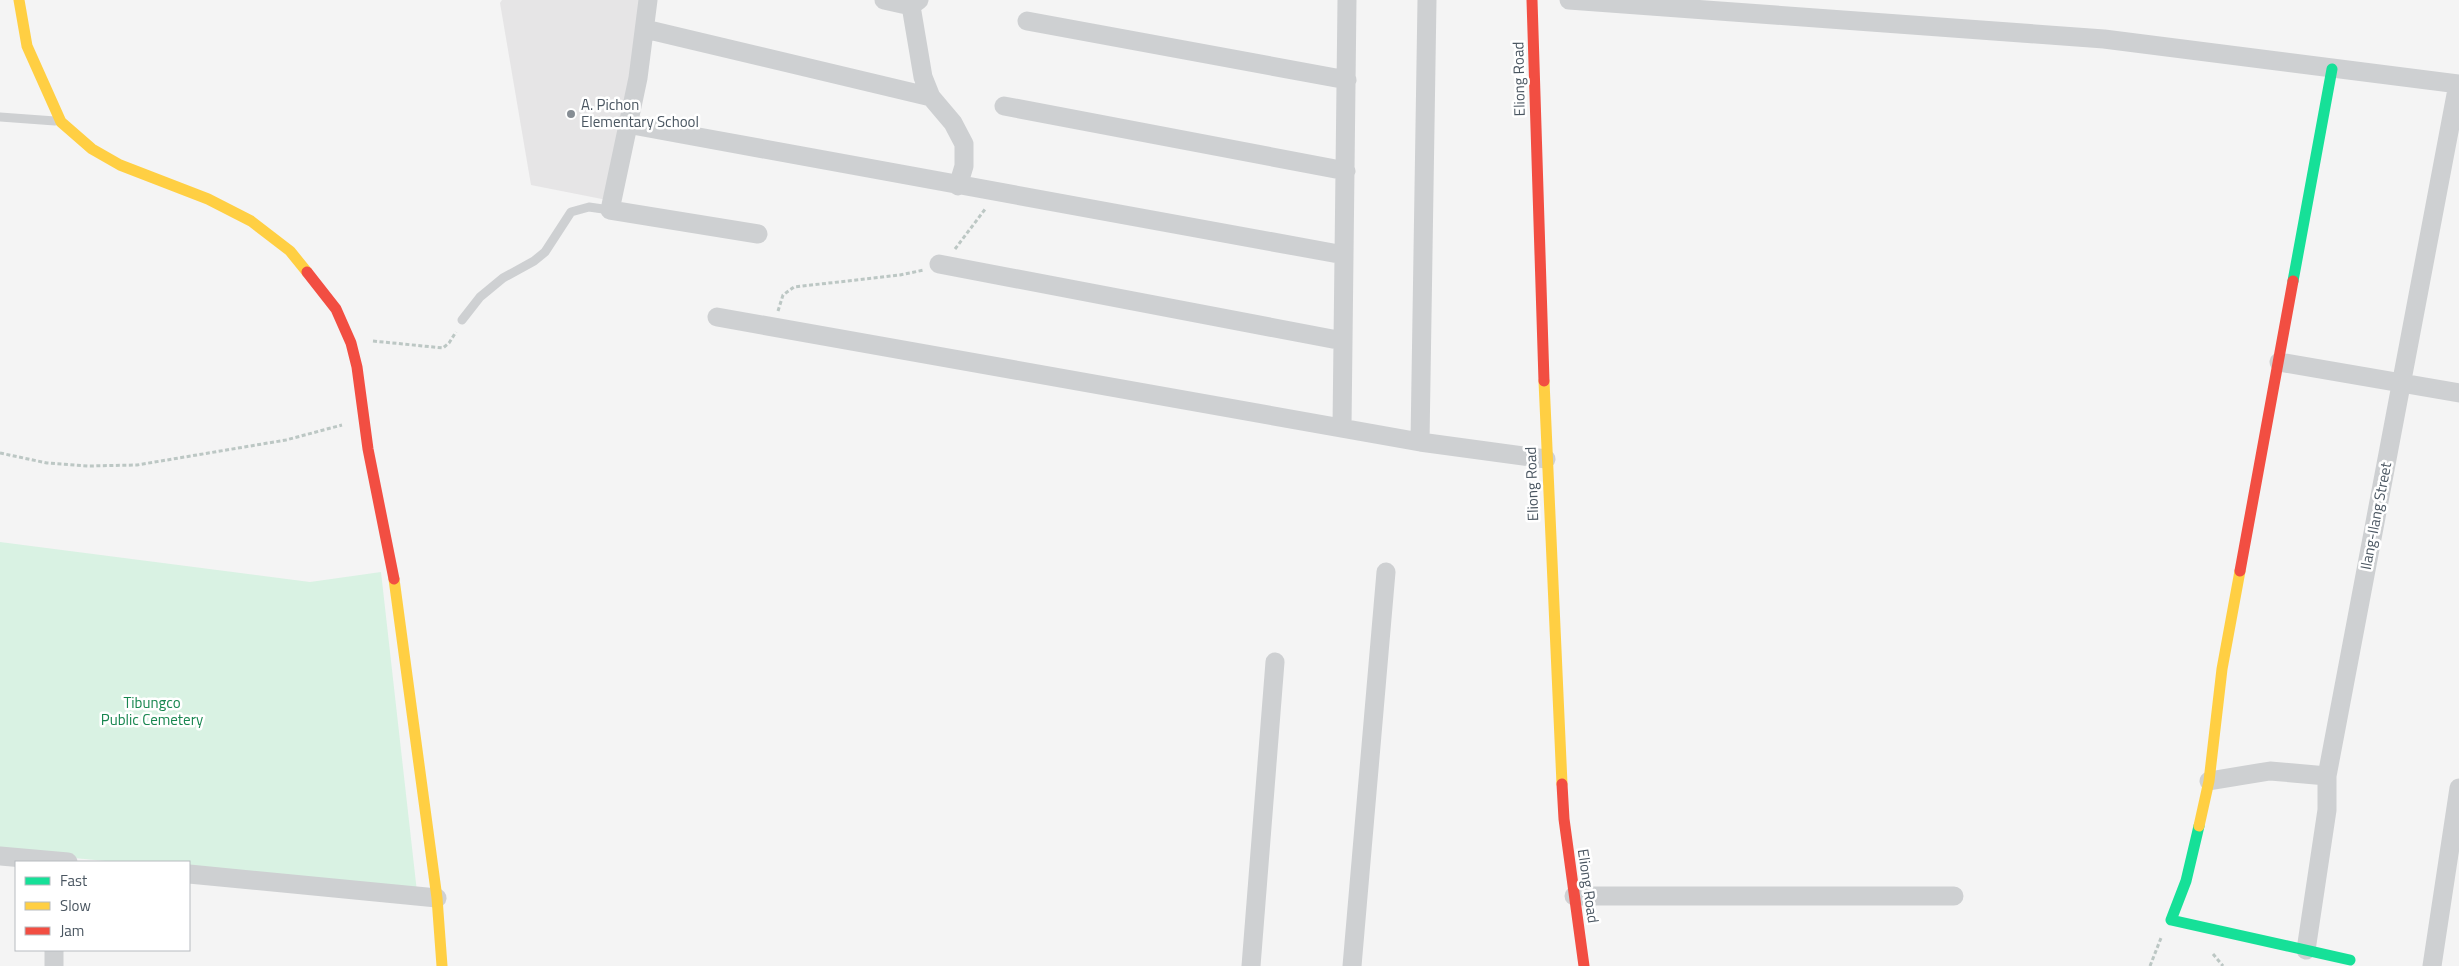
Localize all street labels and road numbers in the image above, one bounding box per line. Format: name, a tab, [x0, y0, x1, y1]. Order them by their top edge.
street label: Eliong Road	[1506, 42, 1531, 116]
street label: Eliong Road	[1519, 446, 1544, 522]
street label: Ilang-Ilang Street	[2354, 459, 2397, 572]
street label: Eliong Road	[1572, 847, 1605, 924]

